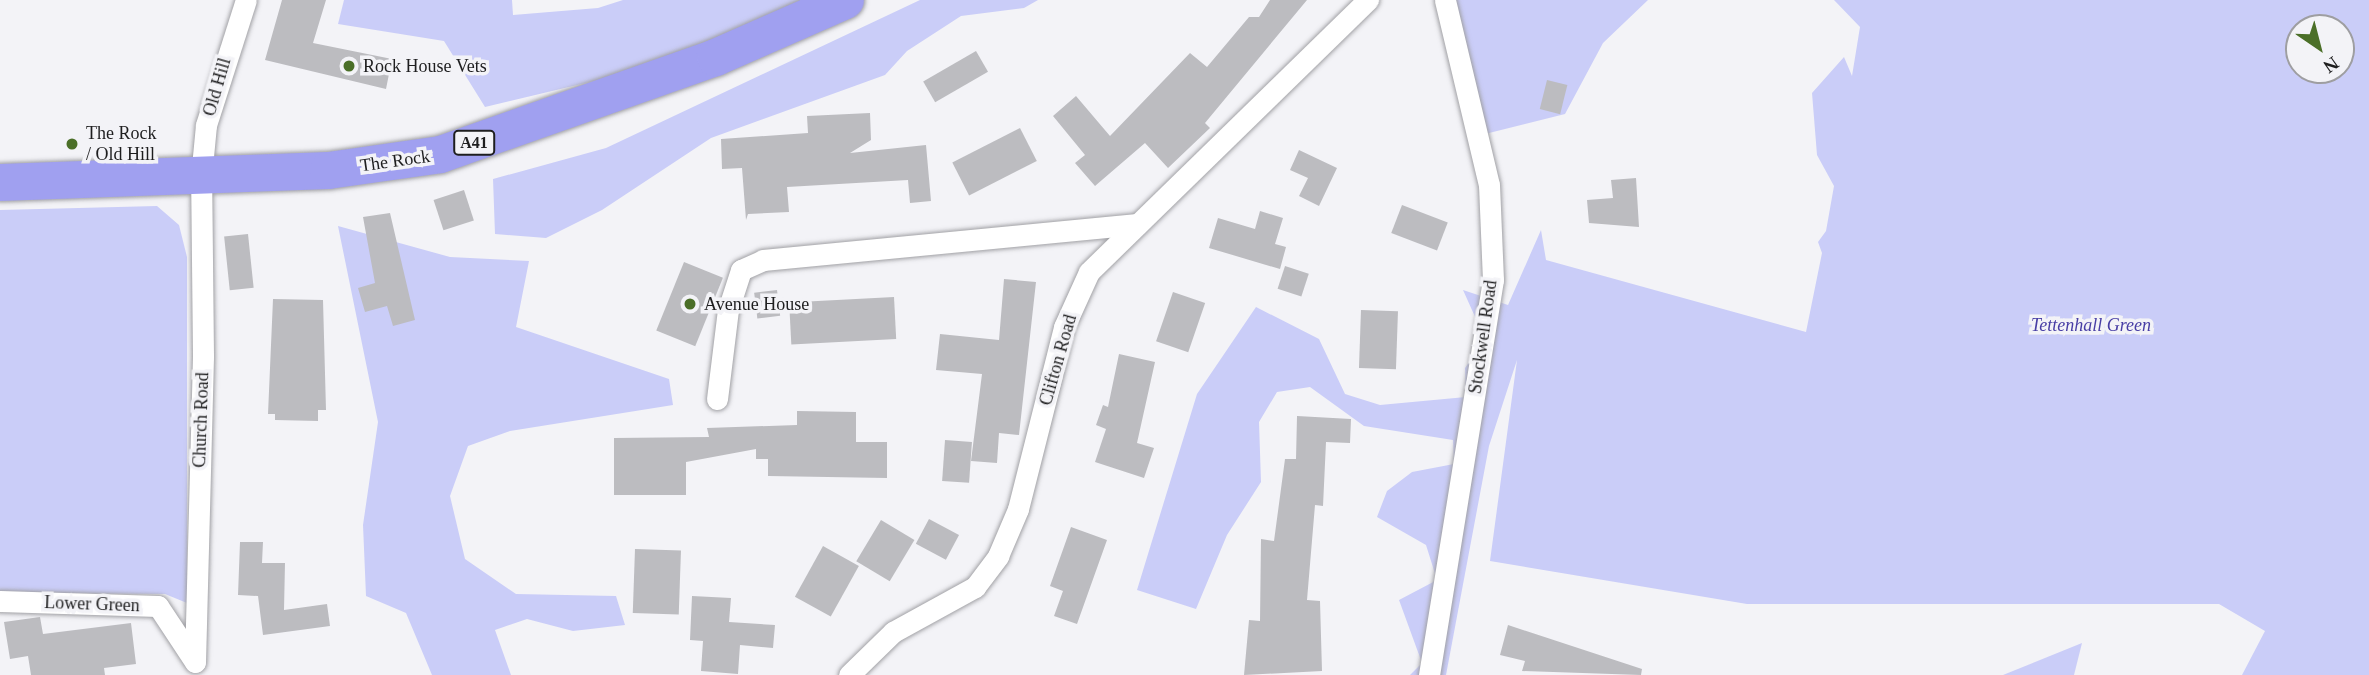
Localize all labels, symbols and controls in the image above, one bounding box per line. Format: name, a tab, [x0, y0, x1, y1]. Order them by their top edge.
north arrow	[2285, 14, 2355, 84]
text: N	[2320, 52, 2343, 78]
street label: Old Hill	[198, 55, 236, 119]
place label: Rock House Vets	[363, 55, 487, 77]
marker: Rock House Vets	[341, 58, 357, 74]
place label: The Rock / Old Hill	[86, 123, 156, 166]
road number: A41	[453, 130, 495, 155]
marker: The Rock / Old Hill	[64, 136, 80, 152]
street label: The Rock	[359, 145, 431, 177]
street label: Stockwell Road	[1464, 279, 1502, 395]
place label: Avenue House	[704, 293, 809, 315]
marker: Avenue House	[682, 296, 698, 312]
street label: Clifton Road	[1035, 312, 1081, 408]
park label: Tettenhall Green	[2031, 314, 2151, 336]
street label: Church Road	[189, 372, 213, 468]
street label: Lower Green	[44, 592, 140, 616]

